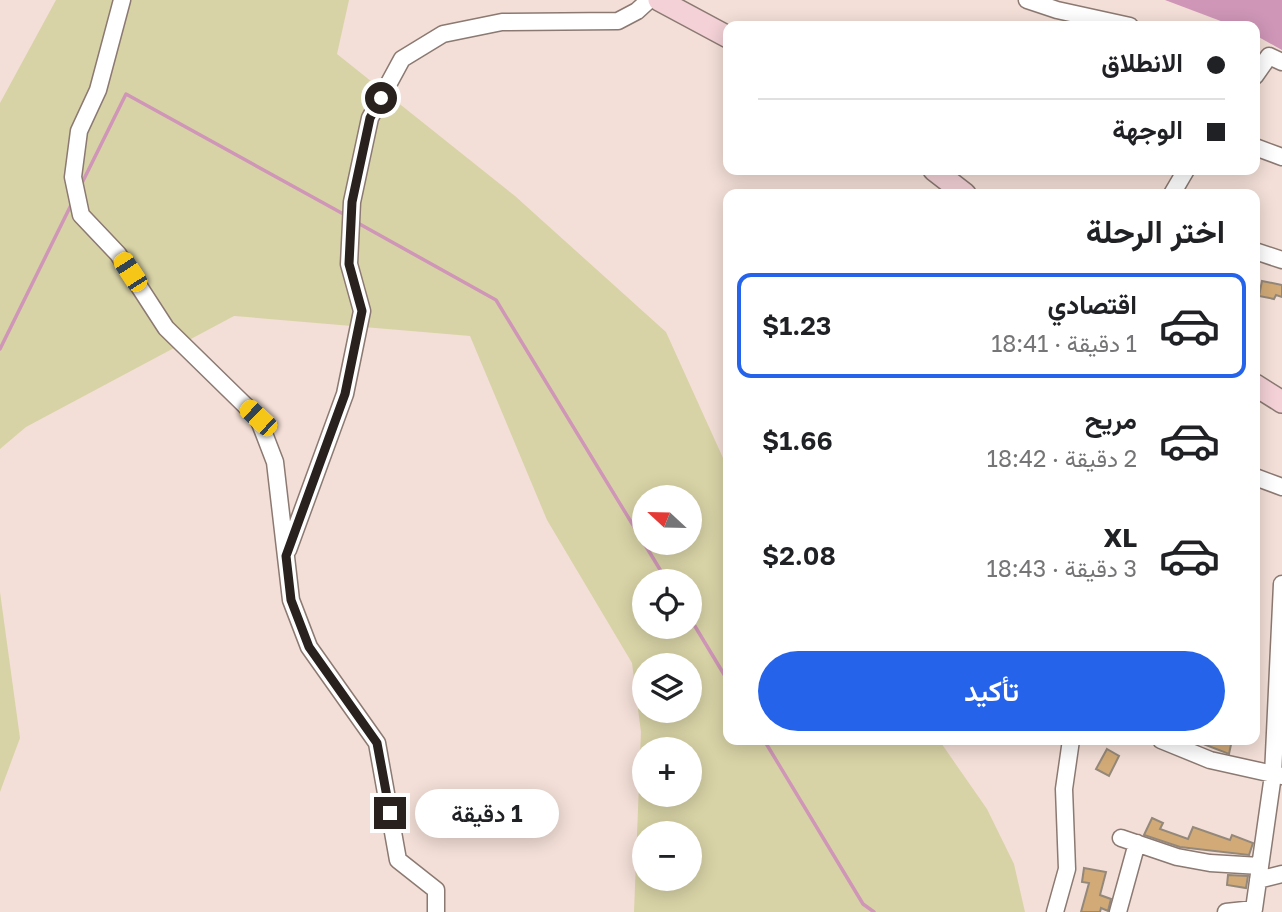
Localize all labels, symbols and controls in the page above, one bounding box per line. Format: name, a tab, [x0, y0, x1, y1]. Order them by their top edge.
text: الانطلاق	[1101, 47, 1183, 78]
route start	[365, 82, 397, 114]
text: الوجهة	[1112, 114, 1183, 145]
text: اختر الرحلة	[1086, 212, 1225, 250]
car	[110, 249, 151, 295]
text: اقتصادي	[1048, 289, 1137, 320]
icon: car	[1158, 294, 1221, 357]
text: $1.23	[762, 310, 832, 341]
text: 1 دقيقة · 18:41	[991, 329, 1137, 357]
car	[236, 396, 281, 440]
text: مريح	[1085, 404, 1137, 435]
icon: car	[1158, 409, 1221, 472]
text: $1.66	[762, 425, 833, 456]
text: 2 دقيقة · 18:42	[987, 444, 1137, 472]
north arrow	[632, 485, 702, 555]
map controls	[632, 485, 702, 891]
text: XL	[1103, 522, 1137, 553]
icon: car	[1158, 524, 1221, 587]
text: $2.08	[762, 540, 836, 571]
text: 3 دقيقة · 18:43	[987, 554, 1137, 582]
button: locate	[632, 569, 702, 639]
button: تأكيد	[758, 651, 1225, 731]
button: layers	[632, 653, 702, 723]
button: +	[632, 737, 702, 807]
callout: 1 دقيقة	[414, 788, 558, 838]
route end	[374, 797, 406, 829]
text: 1 دقيقة	[451, 799, 523, 827]
button: −	[632, 821, 702, 891]

